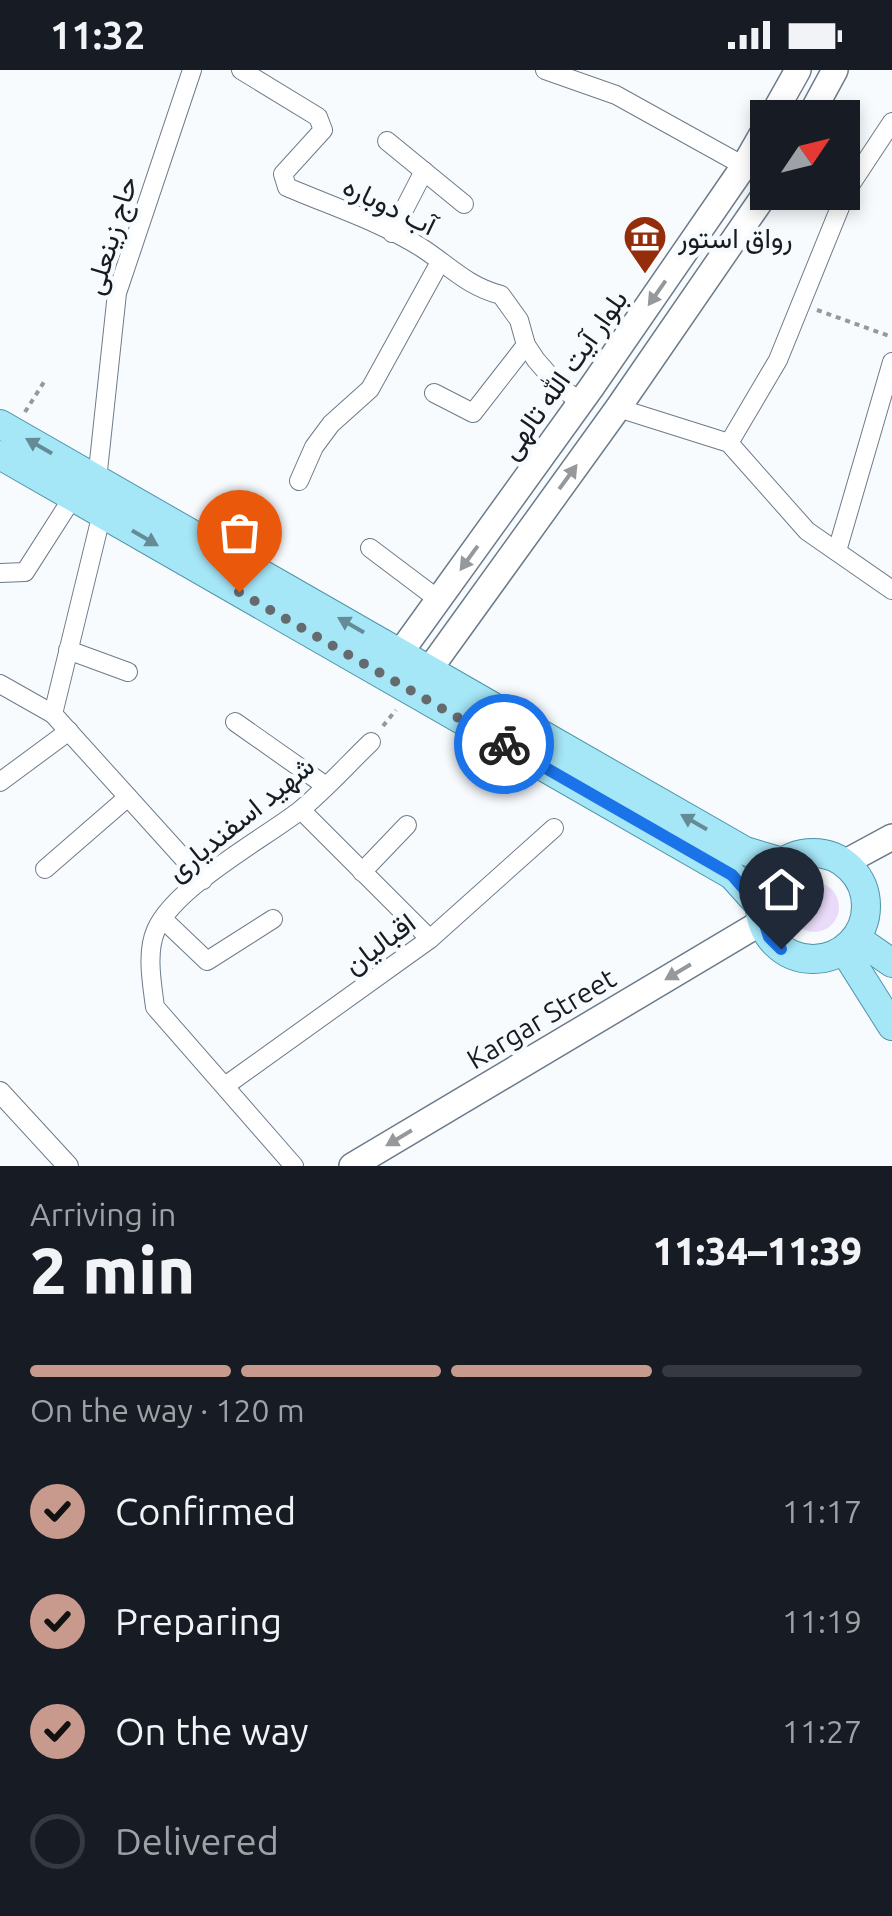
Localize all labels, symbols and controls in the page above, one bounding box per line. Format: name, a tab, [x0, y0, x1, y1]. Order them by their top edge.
text: 11:32	[50, 14, 145, 56]
north arrow	[750, 100, 860, 210]
map controls	[750, 100, 860, 210]
street label: آب دوباره	[337, 169, 444, 244]
street label: حاج زینعلی	[77, 172, 146, 299]
museum icon: رواق استور	[622, 214, 668, 275]
place label: رواق استور	[677, 222, 793, 256]
one-way arrow	[648, 280, 667, 307]
street label: بلوار آیت الله تالهی	[493, 283, 635, 466]
one-way arrow	[24, 438, 53, 455]
one-way arrow	[558, 464, 577, 490]
pin	[197, 490, 282, 593]
icon: bag	[212, 505, 267, 560]
one-way arrow	[131, 529, 160, 546]
one-way arrow	[460, 545, 479, 572]
one-way arrow	[337, 617, 365, 634]
courier	[454, 694, 554, 794]
icon: bike	[477, 717, 532, 772]
street label: شهید اسفندیاری	[160, 749, 321, 889]
one-way arrow	[679, 813, 708, 830]
pin	[739, 847, 824, 950]
icon: home	[754, 862, 809, 917]
street label: اقبالیان	[337, 906, 422, 981]
street label: Kargar Street	[461, 962, 621, 1074]
one-way arrow	[664, 963, 692, 980]
one-way arrow	[385, 1129, 413, 1146]
text: Arriving in	[30, 1196, 176, 1232]
text: 11:34–11:39	[653, 1230, 862, 1272]
text: 2 min	[30, 1233, 195, 1306]
text: On the way · 120 m	[30, 1392, 305, 1428]
icon: check	[30, 1484, 85, 1539]
text: Confirmed	[115, 1490, 296, 1532]
text: 11:17	[782, 1493, 862, 1529]
icon: check	[30, 1594, 85, 1649]
text: Preparing	[115, 1600, 282, 1642]
text: 11:19	[782, 1603, 862, 1639]
icon: check	[30, 1704, 85, 1759]
text: On the way	[115, 1710, 308, 1752]
text: 11:27	[782, 1713, 862, 1749]
text: Delivered	[115, 1820, 279, 1862]

